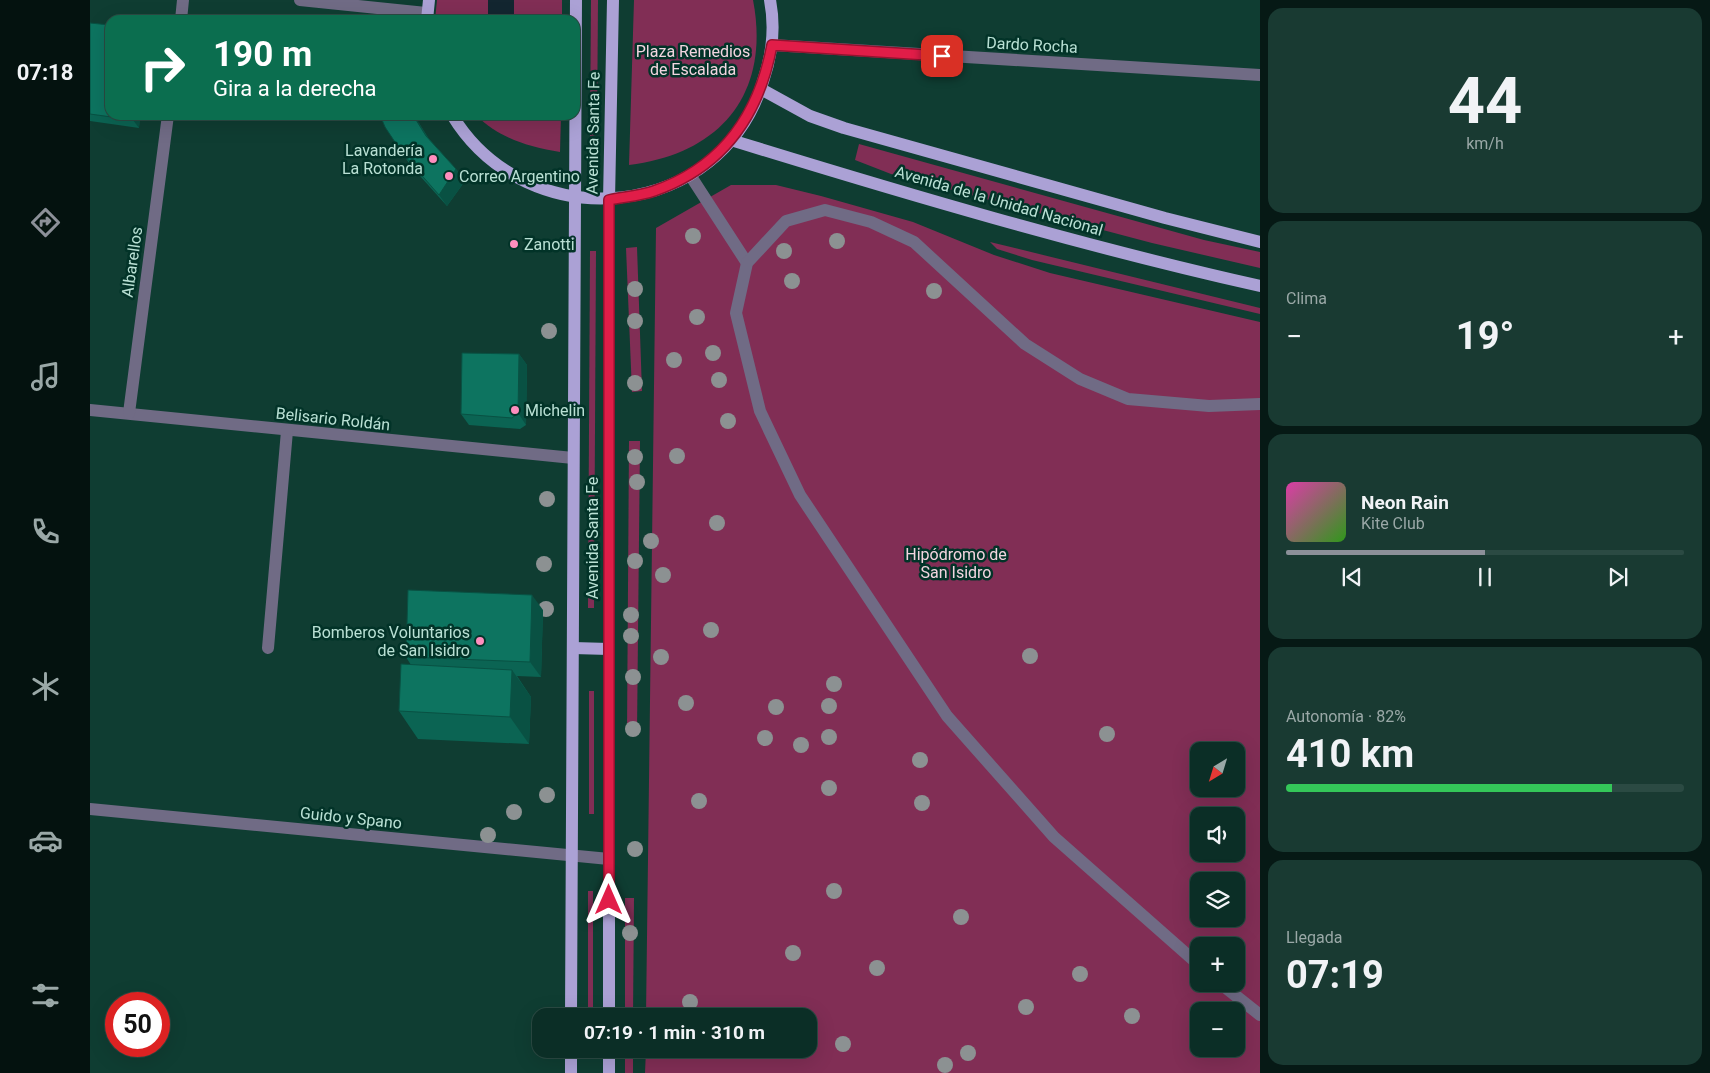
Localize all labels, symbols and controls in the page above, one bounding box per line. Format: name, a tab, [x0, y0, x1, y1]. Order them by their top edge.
street label: Dardo Rocha	[986, 33, 1078, 57]
text: 190 m	[213, 34, 312, 75]
icon: right	[130, 35, 195, 100]
pin	[921, 35, 963, 77]
park label: Plaza Remedios de Escalada	[636, 42, 750, 79]
icon: arrive	[928, 42, 956, 70]
text: 07:18	[17, 60, 73, 85]
text: 44	[1448, 63, 1522, 139]
street label: Avenida Santa Fe	[582, 71, 604, 195]
text: Gira a la derecha	[213, 76, 377, 101]
text: km/h	[1466, 134, 1504, 153]
place label: Lavandería La Rotonda	[342, 141, 423, 178]
marker: Lavandería La Rotonda	[427, 153, 439, 165]
street label: Avenida de la Unidad Nacional	[893, 162, 1105, 240]
place label: Correo Argentino	[459, 167, 580, 186]
marker: Correo Argentino	[443, 170, 455, 182]
icon: directions	[28, 205, 63, 240]
street label: Albarellos	[118, 226, 146, 298]
place label: Zanotti	[524, 235, 575, 254]
marker: Zanotti	[508, 238, 520, 250]
text: Clima	[1286, 289, 1327, 308]
text: 19°	[1456, 314, 1514, 358]
text: −	[1286, 320, 1302, 353]
text: +	[1668, 320, 1684, 353]
icon: music	[28, 359, 63, 394]
place label: Michelin	[525, 401, 585, 420]
street label: Belisario Roldán	[275, 404, 391, 434]
marker: Michelin	[509, 404, 521, 416]
street label: Avenida Santa Fe	[583, 477, 602, 599]
text: Neon Rain	[1361, 491, 1449, 514]
icon: phone	[28, 514, 63, 549]
text: Kite Club	[1361, 514, 1425, 533]
park label: Hipódromo de San Isidro	[905, 545, 1007, 582]
icon: previous	[1338, 563, 1366, 591]
icon: pause	[1471, 563, 1499, 591]
icon: next	[1604, 563, 1632, 591]
place label: Bomberos Voluntarios de San Isidro	[312, 623, 470, 660]
marker: Bomberos Voluntarios de San Isidro	[474, 635, 486, 647]
icon: climate	[28, 669, 63, 704]
text: Autonomía · 82%	[1286, 707, 1406, 726]
text: 410 km	[1286, 732, 1414, 776]
north arrow	[1190, 742, 1245, 798]
map controls	[1190, 742, 1245, 1057]
street label: Guido y Spano	[299, 803, 403, 833]
button: sound	[1190, 807, 1245, 862]
icon: car	[28, 823, 63, 858]
button: layers	[1190, 872, 1245, 927]
position arrow	[582, 873, 634, 925]
text: Llegada	[1286, 928, 1342, 947]
button: +	[1190, 937, 1245, 992]
text: 07:19	[1286, 953, 1384, 997]
icon: filters	[28, 978, 63, 1013]
speed limit sign: 50	[105, 992, 170, 1057]
button: −	[1190, 1002, 1245, 1057]
text: 07:19 · 1 min · 310 m	[584, 1021, 765, 1044]

